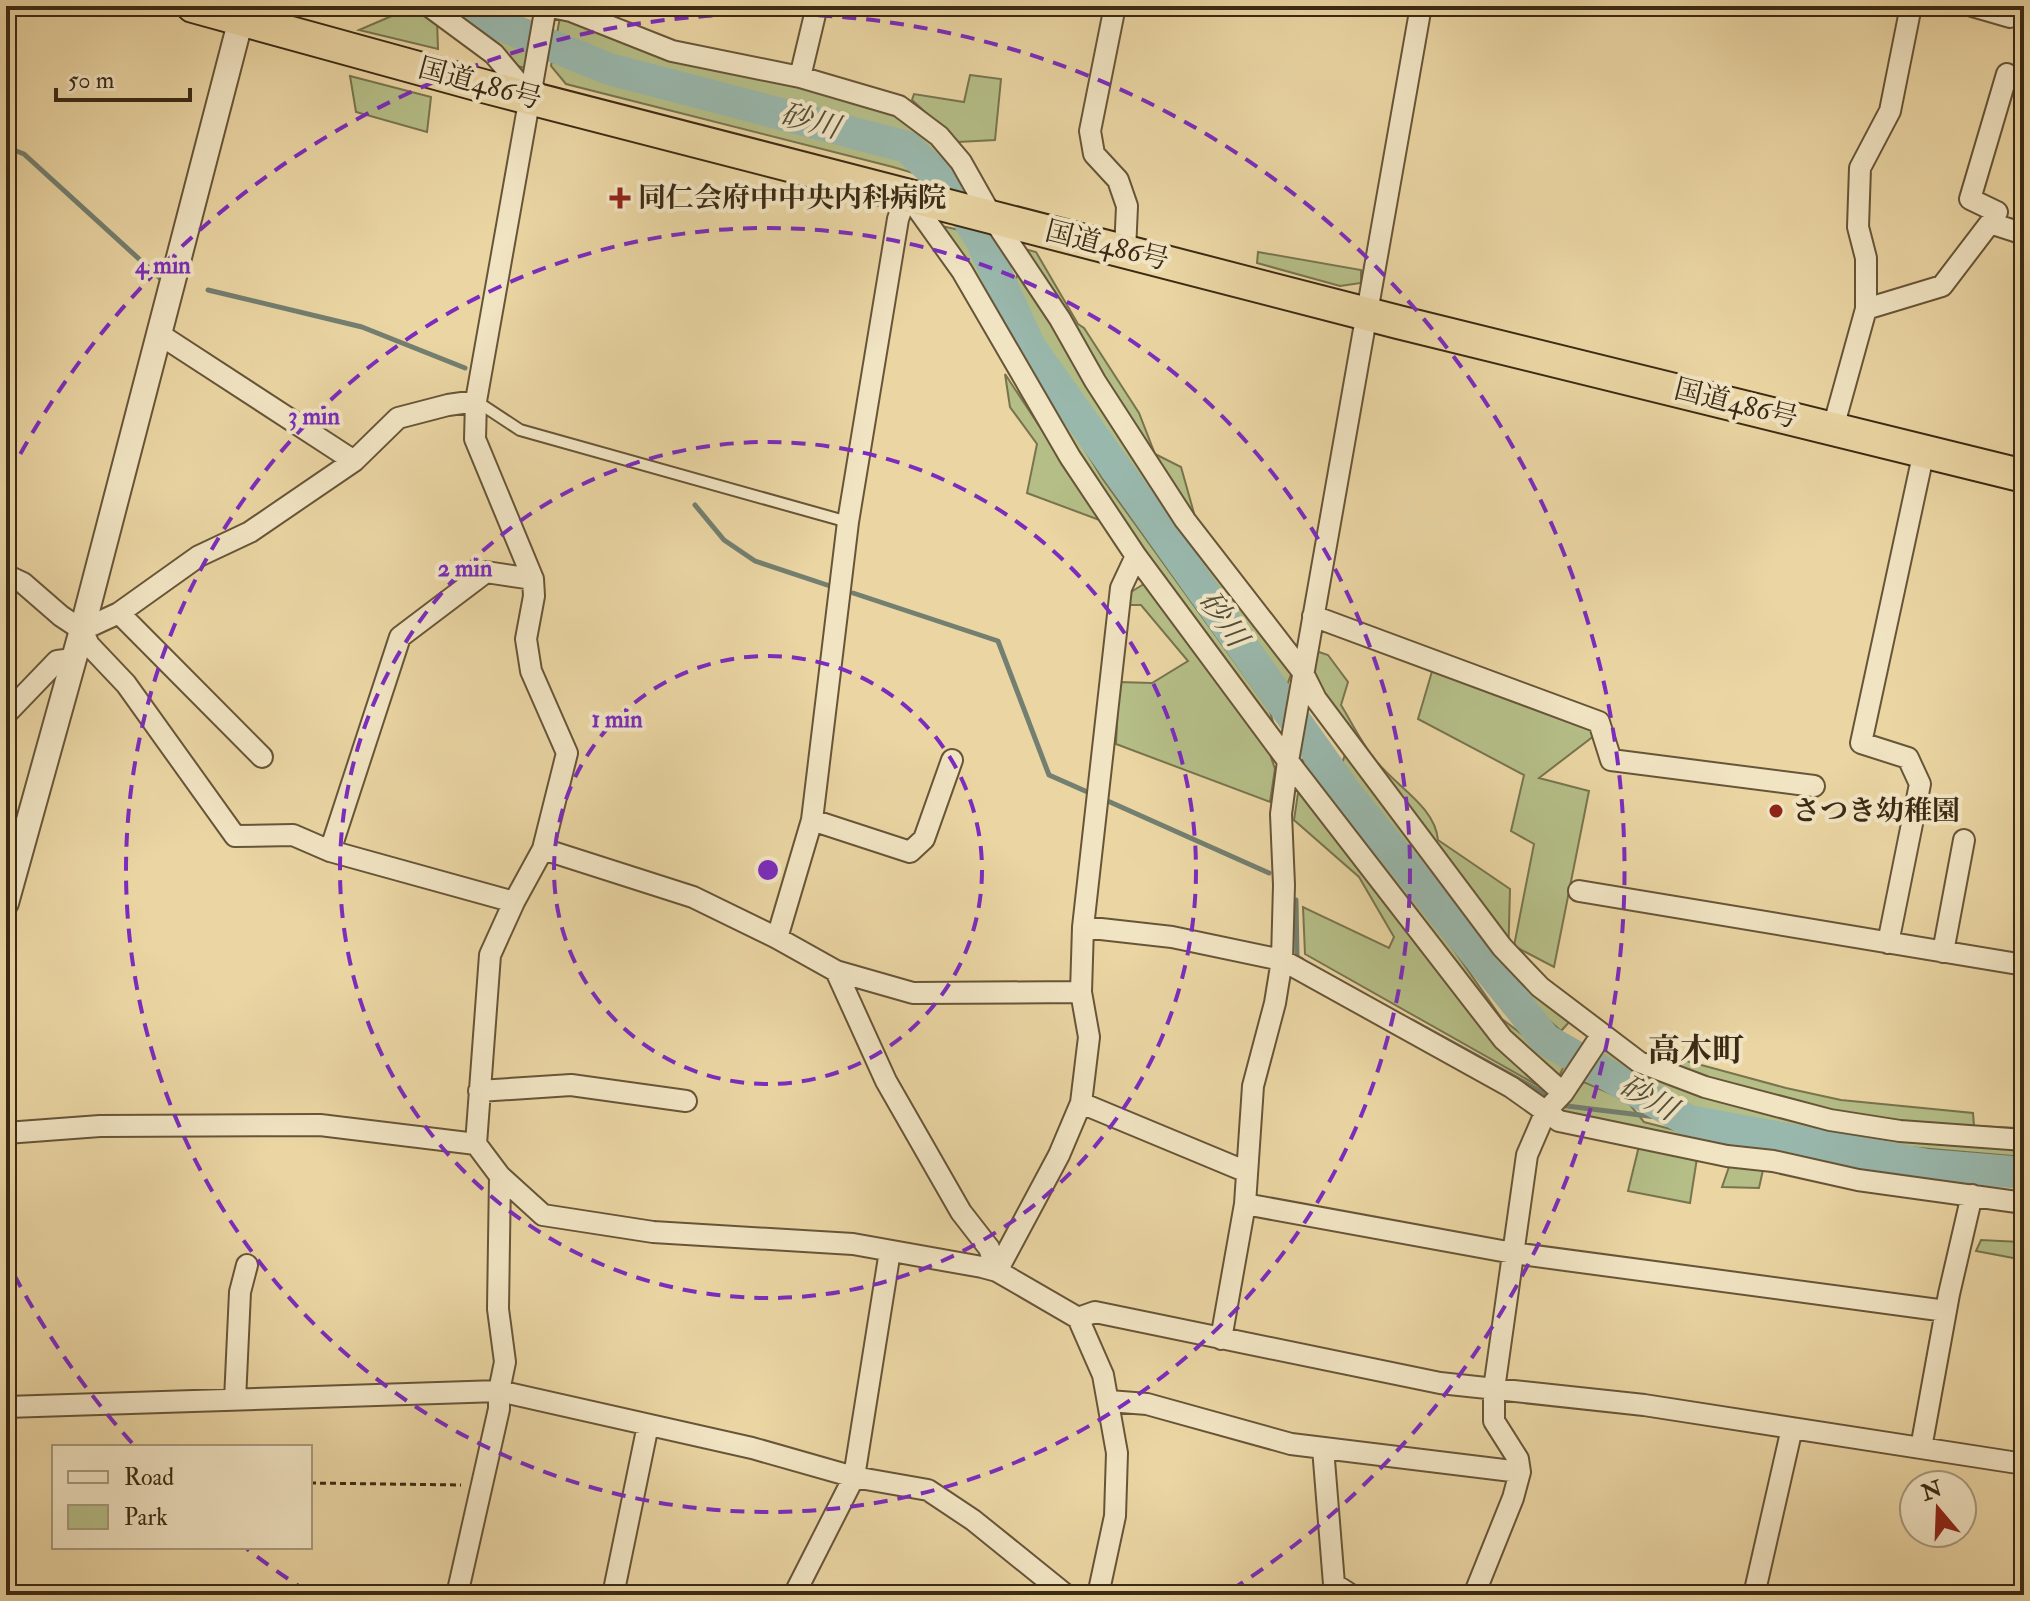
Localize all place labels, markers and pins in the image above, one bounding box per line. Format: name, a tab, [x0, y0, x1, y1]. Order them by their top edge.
place label: 同仁会府中中央内科病院	[638, 181, 946, 216]
marker: 同仁会府中中央内科病院	[609, 187, 631, 209]
place label: さつき幼稚園	[1792, 794, 1960, 829]
marker: さつき幼稚園	[1767, 802, 1785, 820]
centre of rings	[754, 856, 782, 884]

